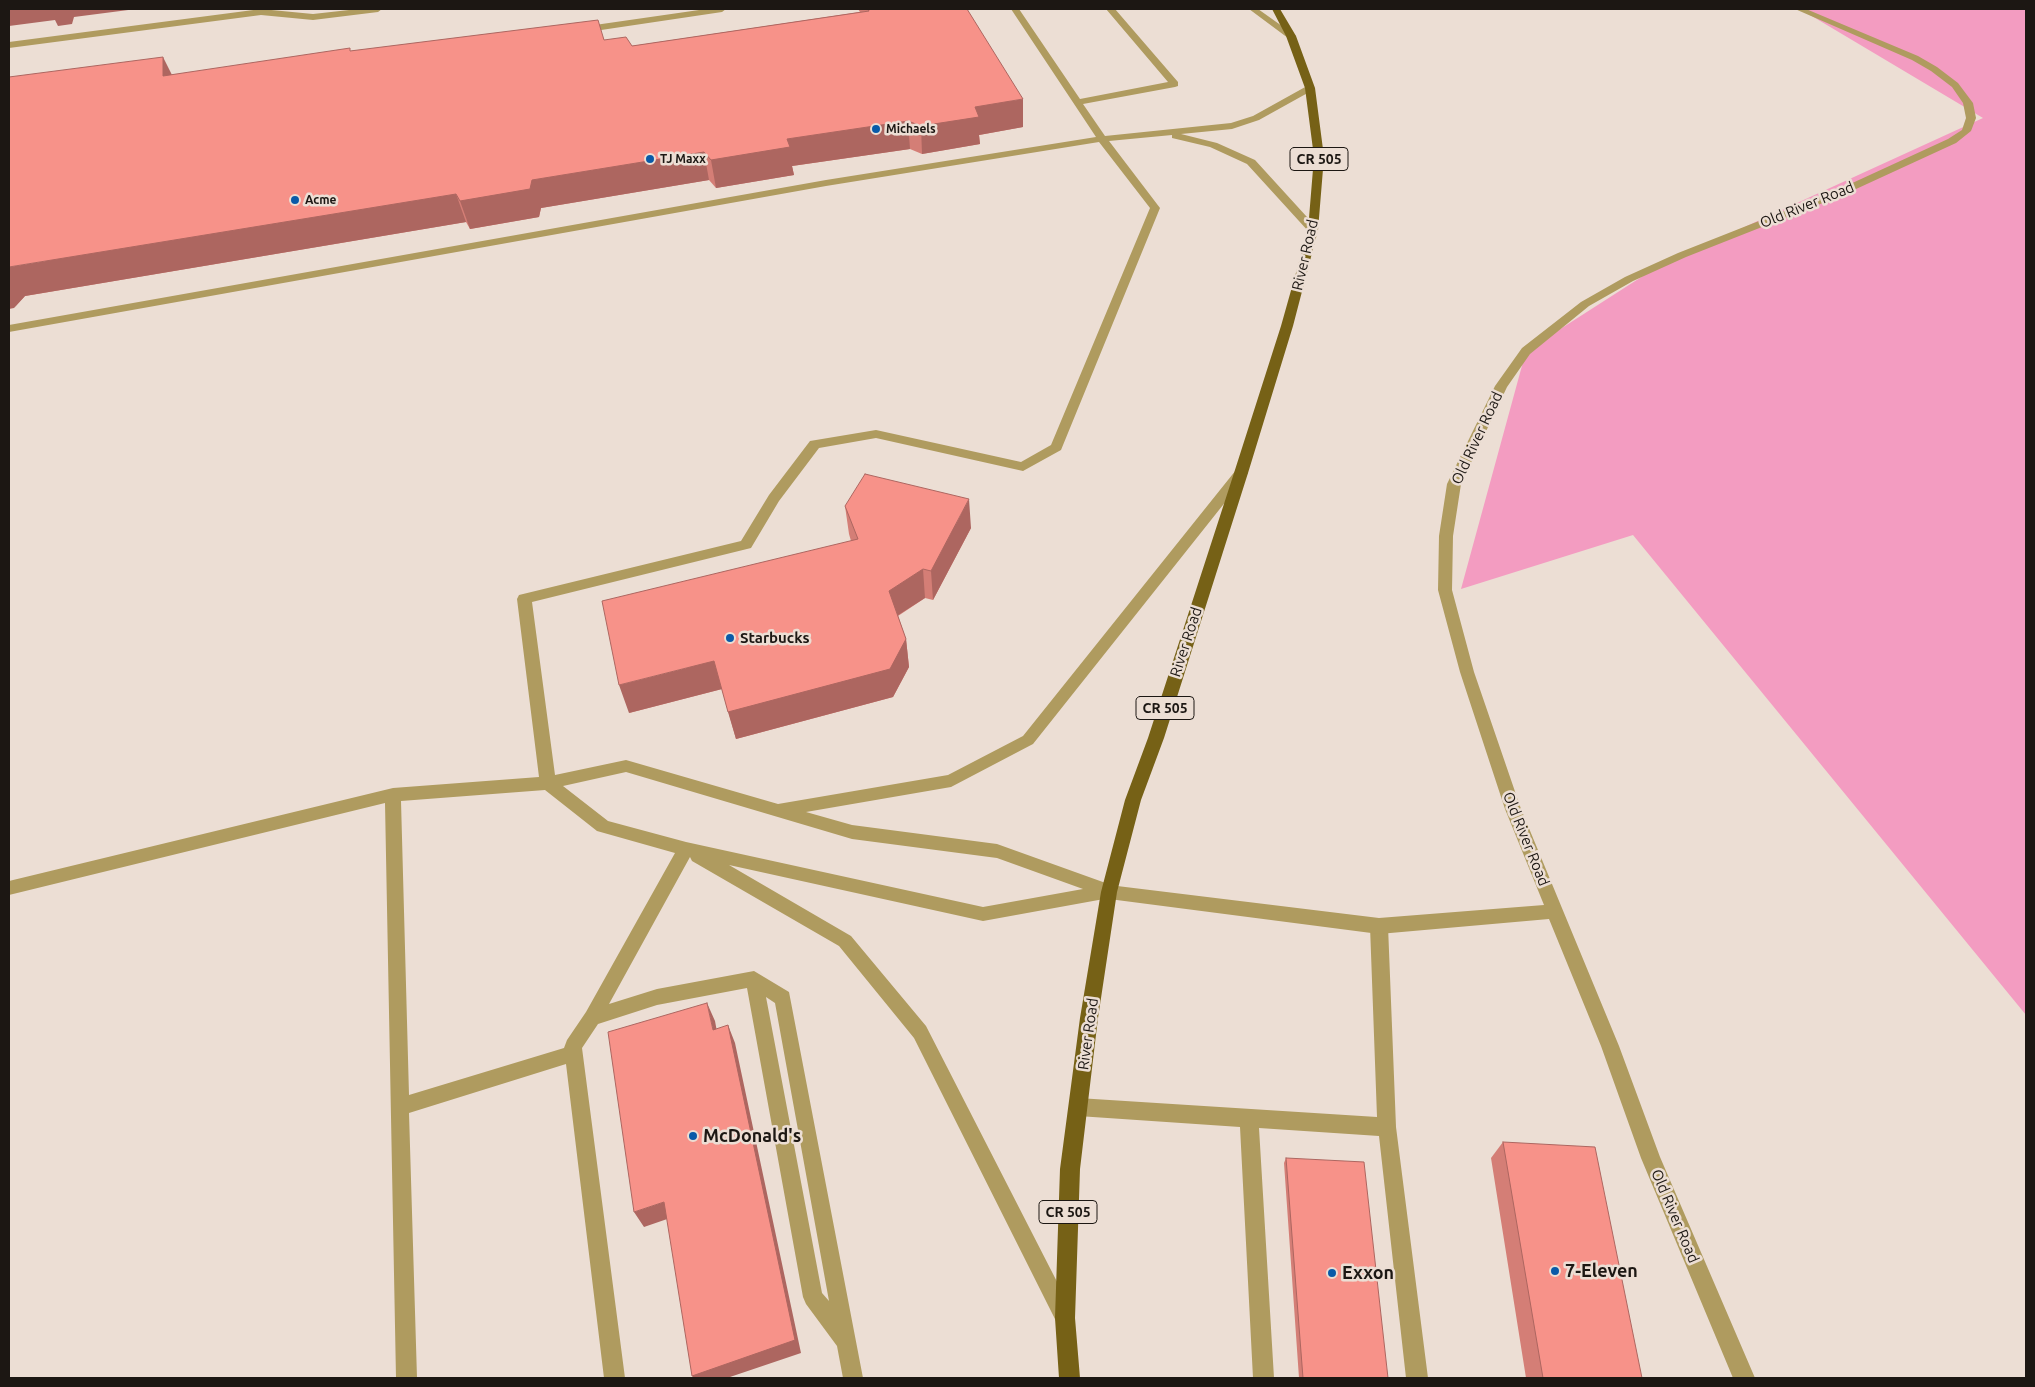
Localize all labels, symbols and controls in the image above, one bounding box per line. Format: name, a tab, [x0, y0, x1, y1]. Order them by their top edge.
place label: Michaels	[886, 122, 936, 136]
marker: Michaels	[870, 123, 882, 135]
road number: CR 505	[1290, 148, 1348, 170]
place label: TJ Maxx	[660, 152, 706, 166]
marker: TJ Maxx	[644, 153, 656, 165]
street label: Old River Road	[1757, 178, 1857, 232]
place label: Acme	[305, 193, 336, 207]
marker: Acme	[289, 194, 301, 206]
street label: River Road	[1288, 218, 1322, 292]
street label: Old River Road	[1448, 389, 1506, 487]
street label: River Road	[1166, 605, 1206, 679]
place label: Starbucks	[740, 629, 810, 647]
marker: Starbucks	[724, 632, 736, 644]
road number: CR 505	[1136, 696, 1194, 720]
street label: Old River Road	[1499, 789, 1553, 889]
street label: River Road	[1074, 997, 1102, 1071]
place label: McDonald's	[703, 1125, 801, 1147]
marker: McDonald's	[687, 1130, 699, 1142]
street label: Old River Road	[1647, 1166, 1703, 1266]
road number: CR 505	[1039, 1200, 1097, 1224]
place label: 7-Eleven	[1565, 1260, 1638, 1282]
place label: Exxon	[1342, 1262, 1394, 1284]
marker: 7-Eleven	[1549, 1265, 1561, 1277]
marker: Exxon	[1326, 1267, 1338, 1279]

